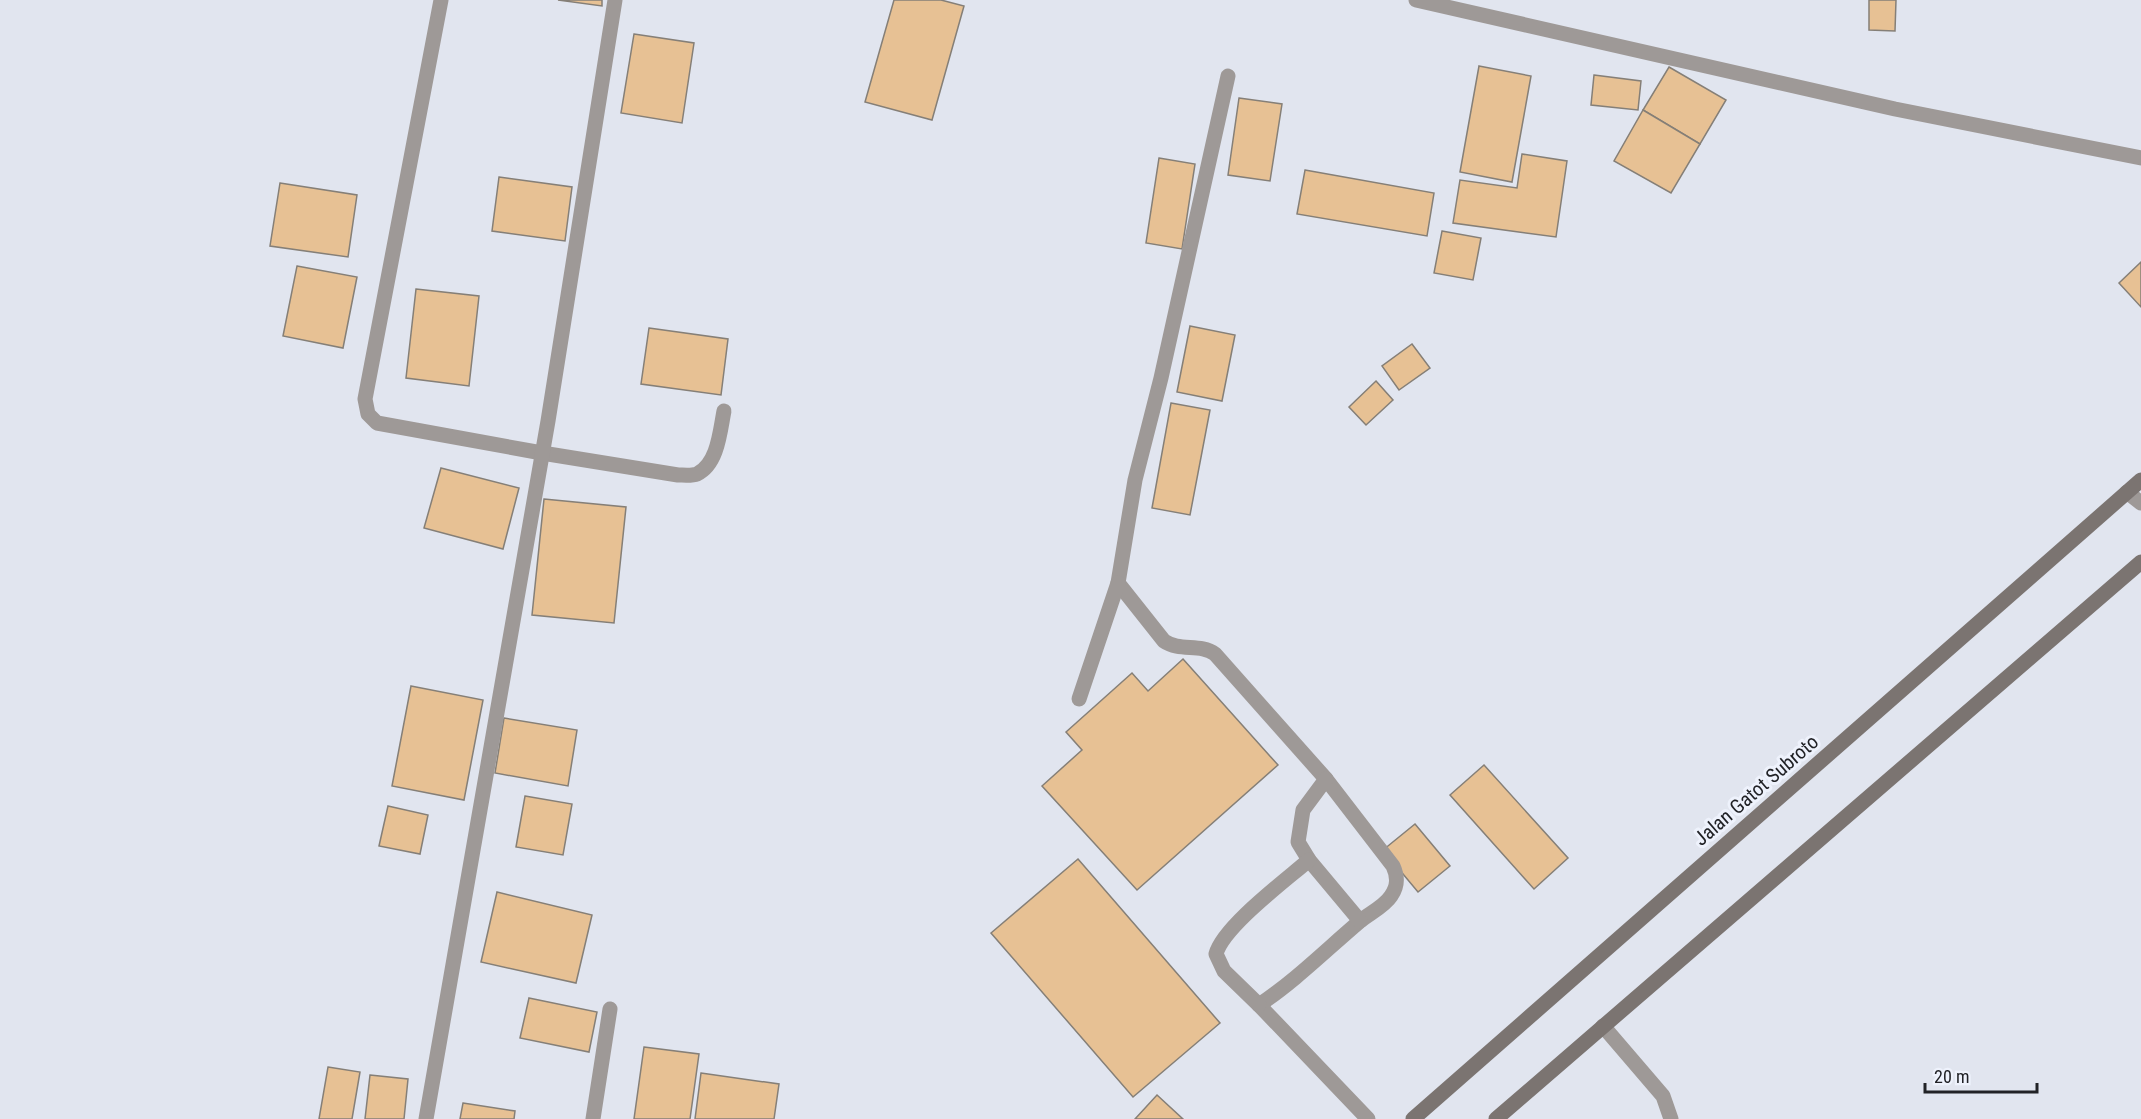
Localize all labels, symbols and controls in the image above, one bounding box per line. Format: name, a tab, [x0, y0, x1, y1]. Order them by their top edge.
street label: Jalan Gatot Subroto	[1689, 729, 1823, 851]
scale bar	[1925, 1056, 2038, 1094]
text: 20 m	[1934, 1066, 1969, 1087]

